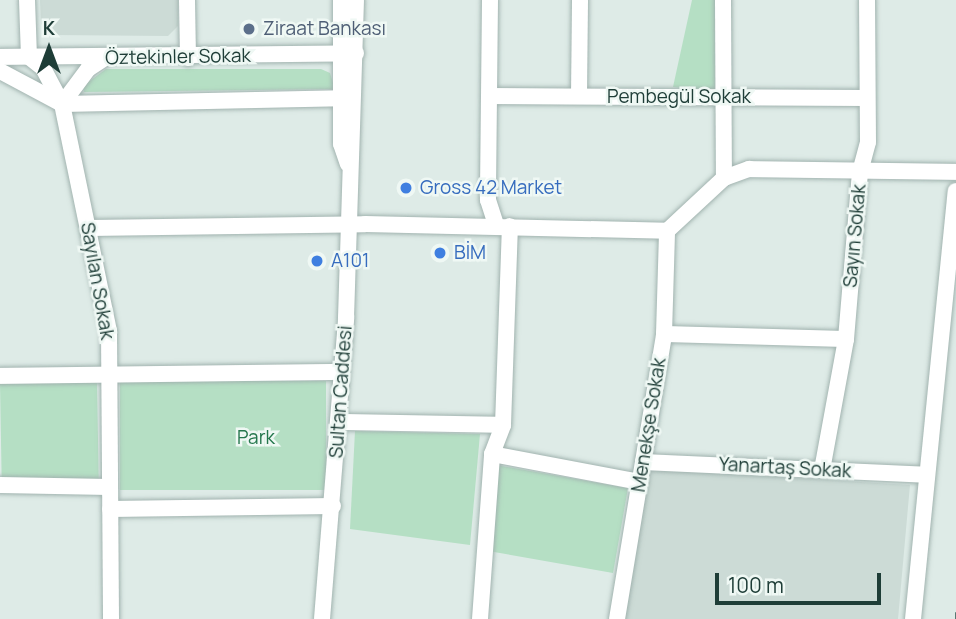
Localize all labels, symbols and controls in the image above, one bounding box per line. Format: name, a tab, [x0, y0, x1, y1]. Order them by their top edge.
north arrow	[14, 14, 84, 84]
text: K	[43, 15, 55, 41]
place label: Ziraat Bankası	[263, 18, 386, 40]
marker: Ziraat Bankası	[241, 21, 257, 37]
street label: Öztekinler Sokak	[105, 44, 251, 70]
street label: Pembegül Sokak	[607, 86, 751, 108]
place label: Gross 42 Market	[420, 177, 562, 199]
marker: Gross 42 Market	[398, 180, 414, 196]
street label: Sayın Sokak	[839, 183, 871, 289]
street label: Sayılan Sokak	[75, 221, 119, 341]
place label: BİM	[454, 242, 486, 264]
marker: BİM	[432, 245, 448, 261]
place label: A101	[331, 250, 369, 272]
marker: A101	[309, 253, 325, 269]
street label: Sultan Caddesi	[325, 325, 357, 459]
street label: Menekşe Sokak	[627, 356, 671, 494]
park label: Park	[237, 427, 275, 449]
street label: Yanartaş Sokak	[718, 453, 852, 483]
scale bar	[718, 560, 884, 604]
text: 100 m	[728, 571, 784, 599]

